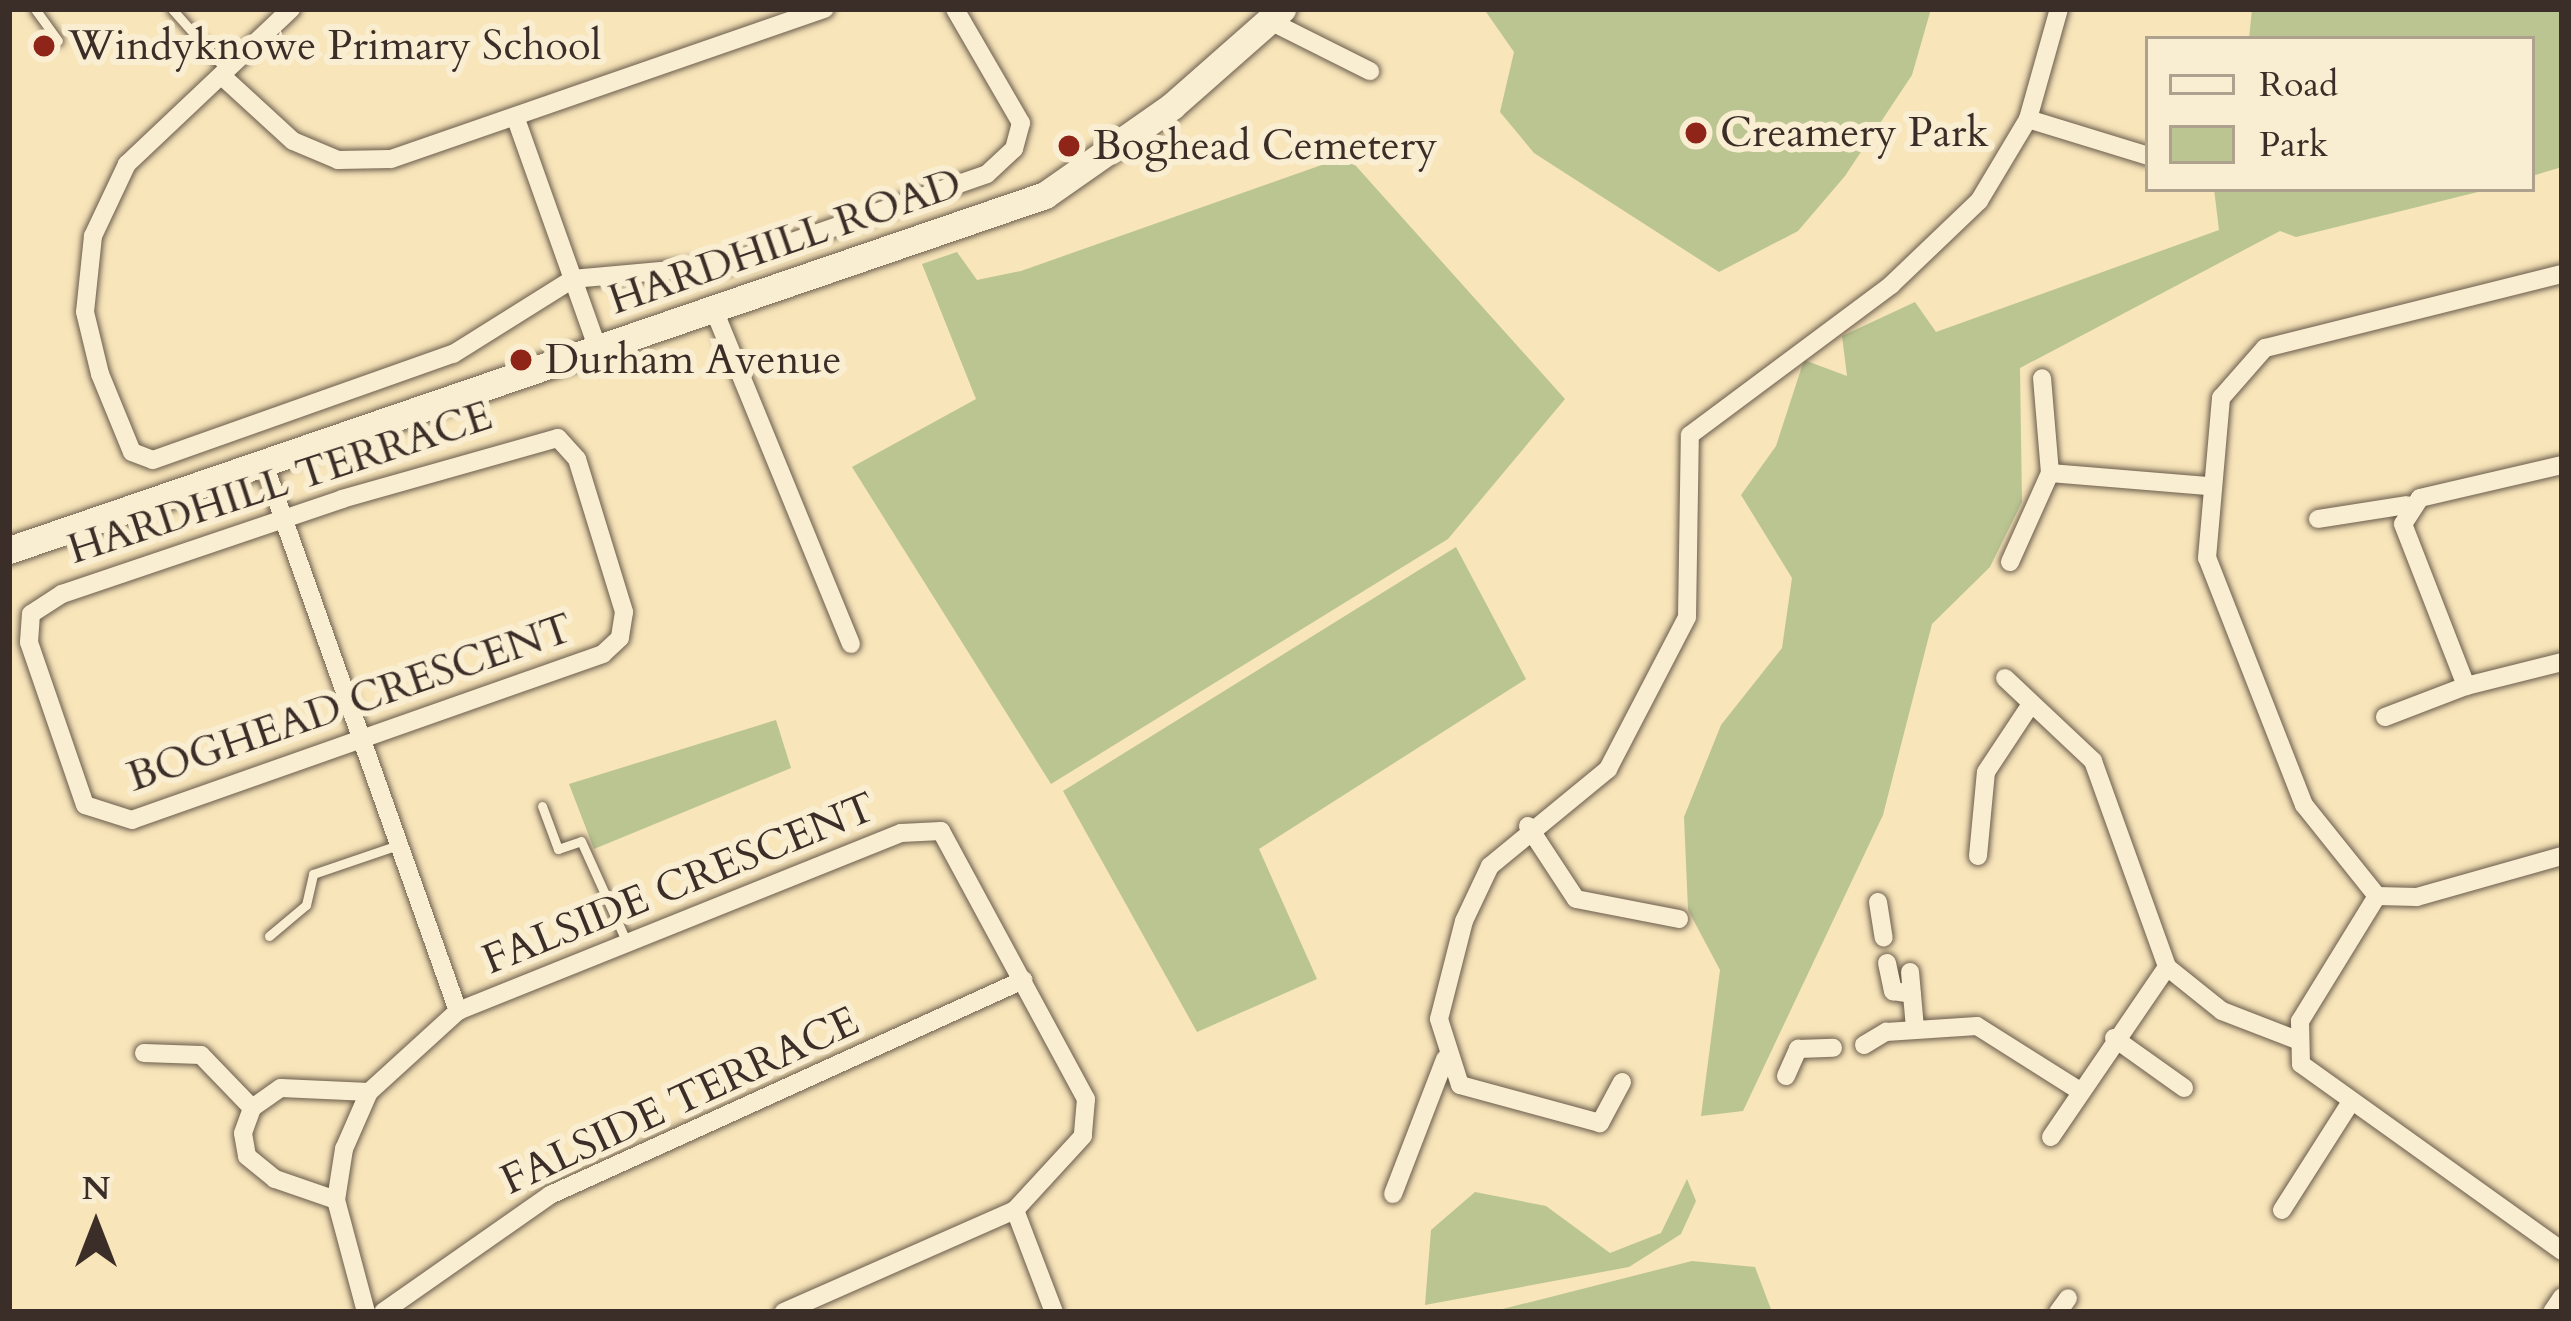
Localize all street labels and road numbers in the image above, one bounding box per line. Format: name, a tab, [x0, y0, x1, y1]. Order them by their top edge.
street label: HARDHILL ROAD	[602, 158, 968, 326]
street label: HARDHILL TERRACE	[62, 391, 498, 575]
street label: BOGHEAD CRESCENT	[121, 603, 579, 803]
street label: FALSIDE CRESCENT	[475, 782, 883, 986]
street label: FALSIDE TERRACE	[493, 996, 867, 1206]

